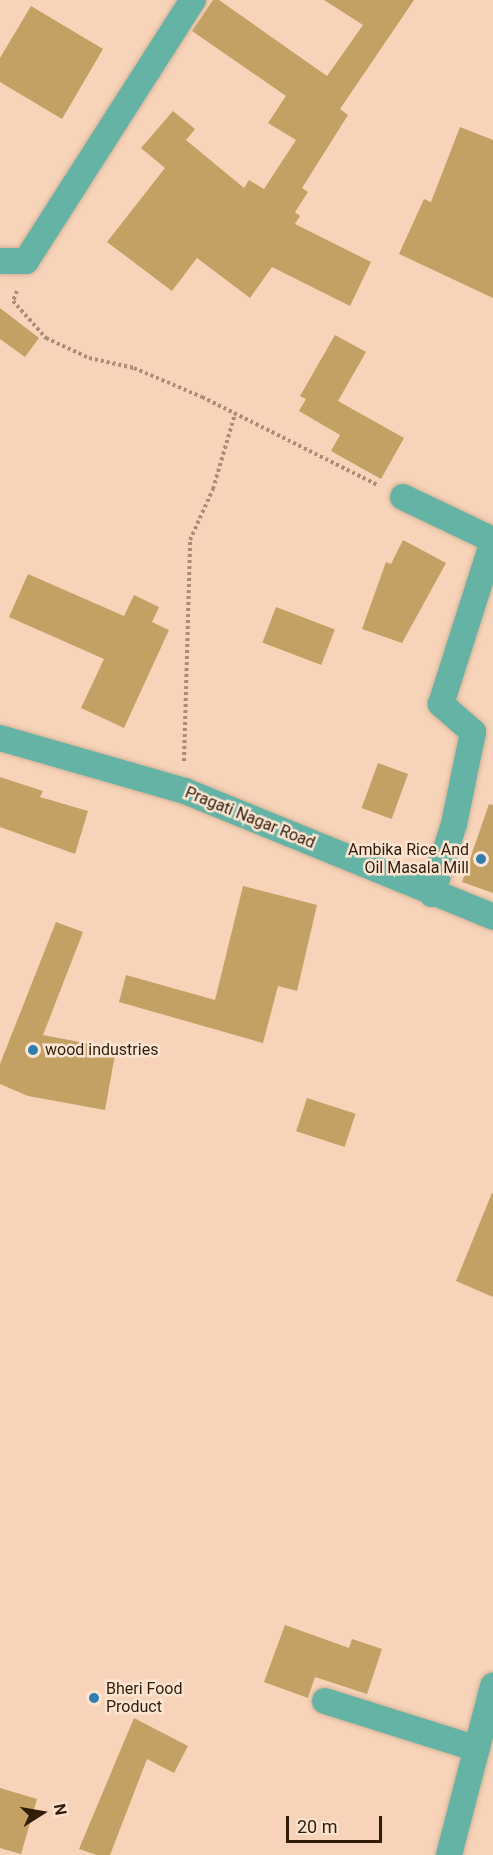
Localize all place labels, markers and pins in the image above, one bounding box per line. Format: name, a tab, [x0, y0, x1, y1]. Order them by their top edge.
place label: Ambika Rice And Oil Masala Mill	[348, 840, 469, 878]
marker: Ambika Rice And Oil Masala Mill	[474, 852, 488, 866]
place label: wood industries	[45, 1040, 158, 1060]
marker: wood industries	[26, 1043, 40, 1057]
place label: Bheri Food Product	[106, 1679, 182, 1717]
marker: Bheri Food Product	[87, 1691, 101, 1705]

